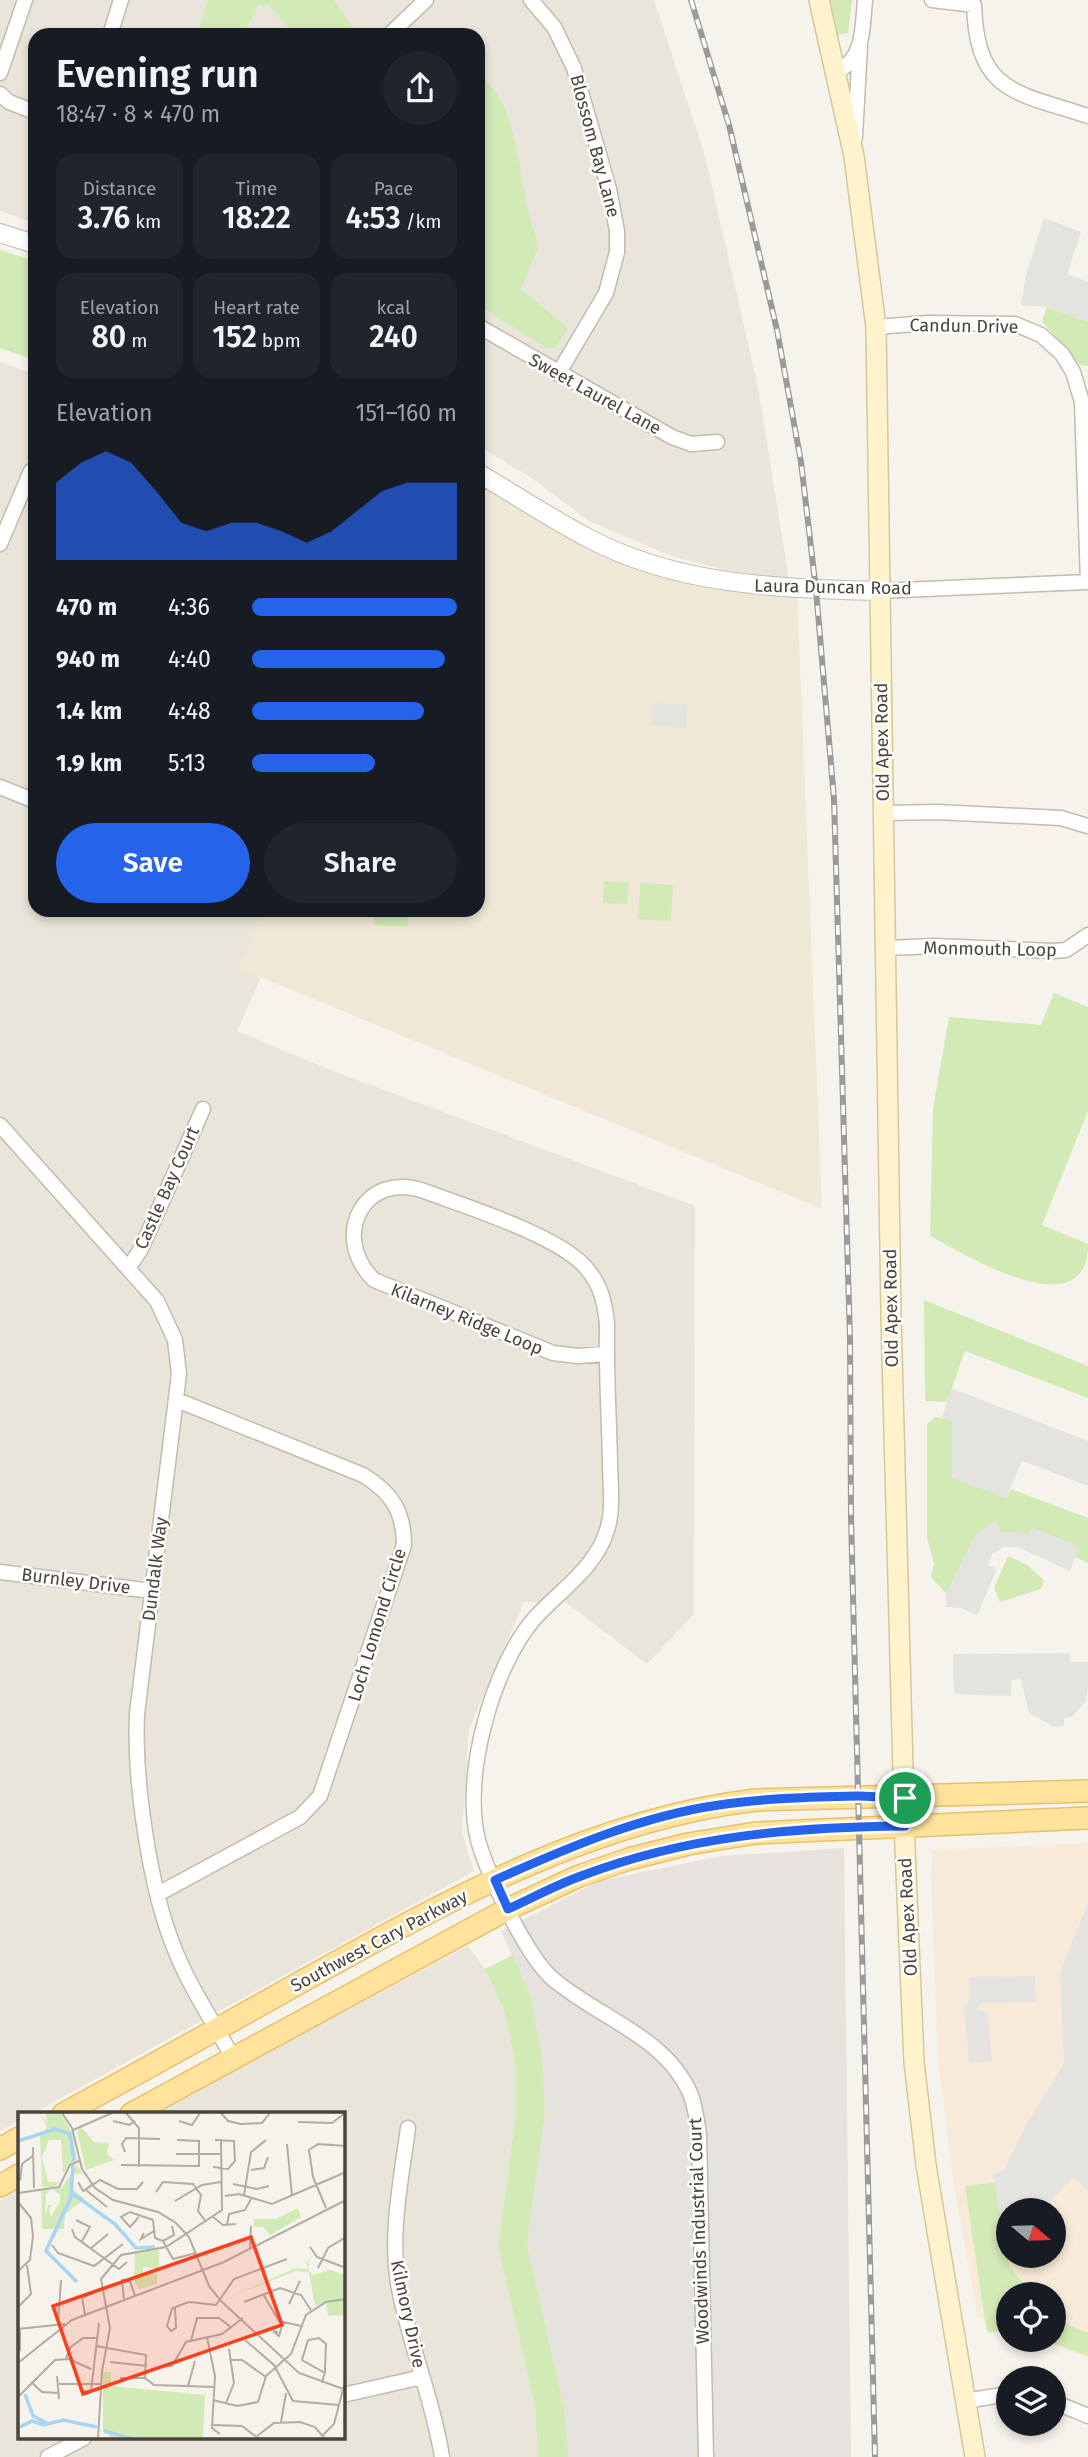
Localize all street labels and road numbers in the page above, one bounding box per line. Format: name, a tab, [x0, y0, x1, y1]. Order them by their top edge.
street label: Blossom Bay Lane	[565, 72, 625, 220]
street label: Candun Drive	[909, 314, 1019, 338]
street label: Sweet Laurel Lane	[525, 349, 665, 439]
street label: Laura Duncan Road	[754, 575, 912, 599]
street label: Old Apex Road	[870, 682, 894, 802]
street label: Monmouth Loop	[923, 937, 1057, 961]
street label: Castle Bay Court	[130, 1123, 204, 1253]
street label: Old Apex Road	[879, 1248, 903, 1368]
street label: Kilarney Ridge Loop	[388, 1278, 546, 1360]
street label: Dundalk Way	[138, 1515, 172, 1622]
street label: Loch Lomond Circle	[343, 1546, 411, 1704]
street label: Burnley Drive	[20, 1563, 132, 1599]
street label: Old Apex Road	[894, 1857, 922, 1977]
street label: Southwest Cary Parkway	[287, 1885, 471, 1997]
street label: Woodwinds Industrial Court	[684, 2117, 714, 2345]
street label: Kilmory Drive	[386, 2258, 430, 2370]

